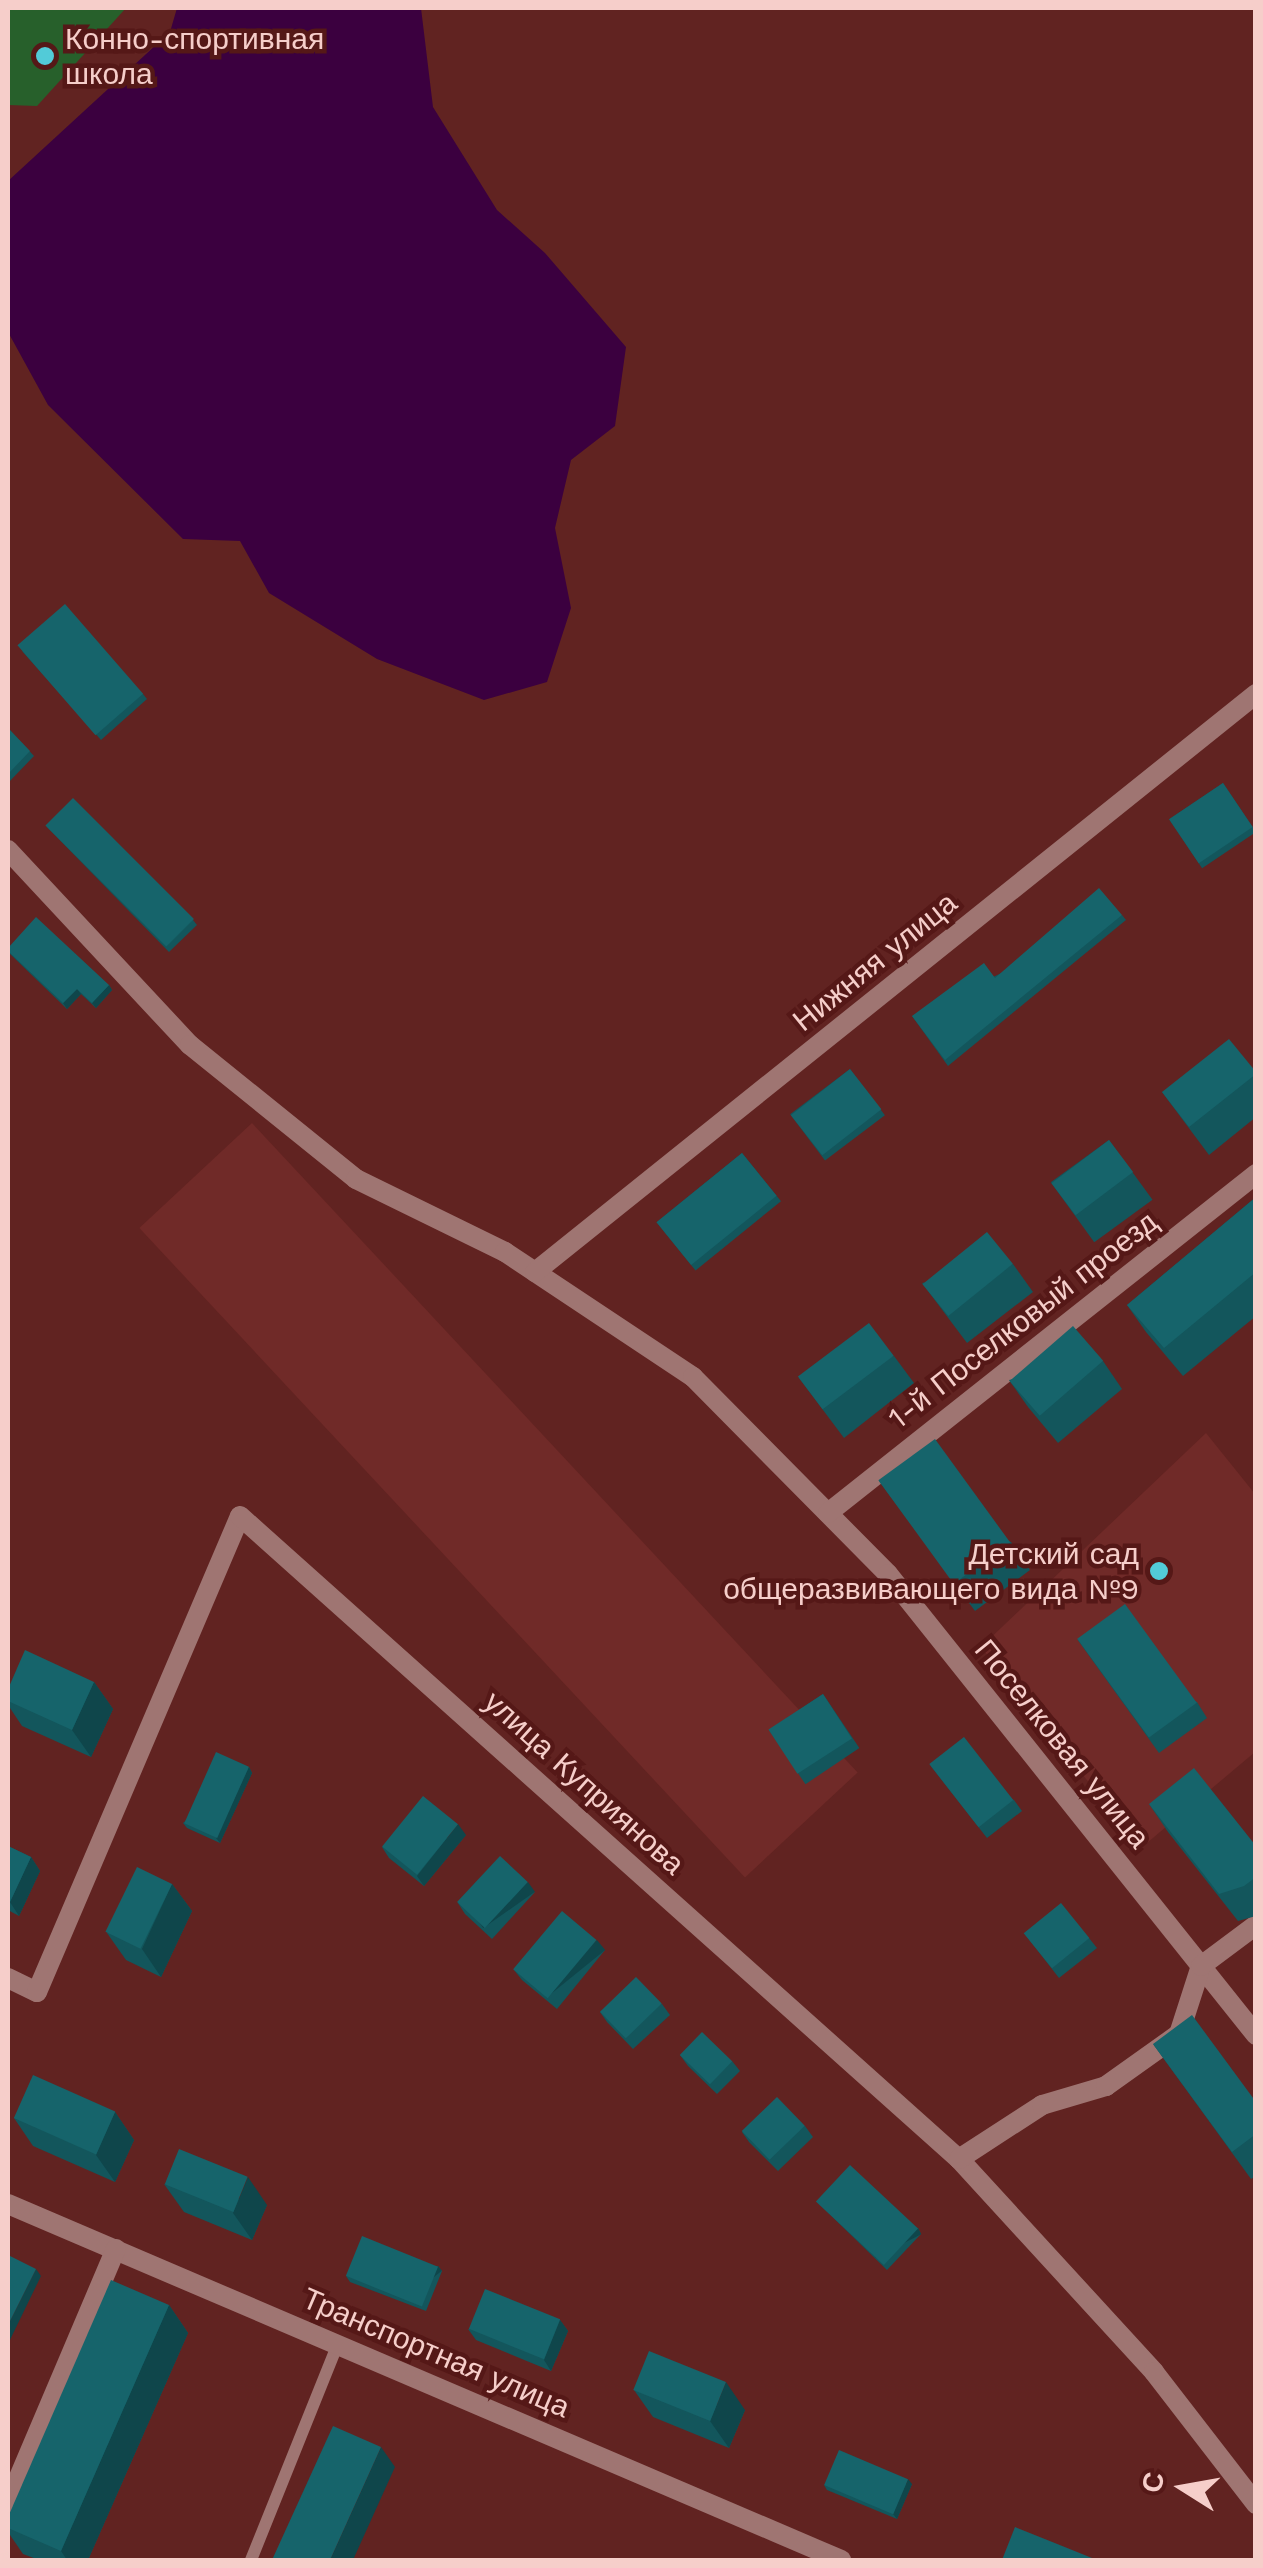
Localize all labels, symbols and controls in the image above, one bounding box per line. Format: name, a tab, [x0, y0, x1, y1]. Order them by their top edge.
place label: Конно-спортивная школа	[65, 21, 324, 92]
marker: Конно-спортивная школа	[34, 45, 56, 67]
street label: Нижняя улица	[786, 885, 964, 1039]
street label: 1-й Поселковый проезд	[881, 1204, 1165, 1436]
place label: Детский сад общеразвивающего вида №9	[723, 1536, 1139, 1606]
marker: Детский сад общеразвивающего вида №9	[1148, 1560, 1170, 1582]
street label: Поселковая улица	[967, 1632, 1157, 1856]
street label: улица Куприянова	[477, 1684, 691, 1882]
street label: Транспортная улица	[297, 2280, 575, 2426]
north arrow	[1133, 2438, 1233, 2538]
text: С	[1135, 2469, 1171, 2495]

